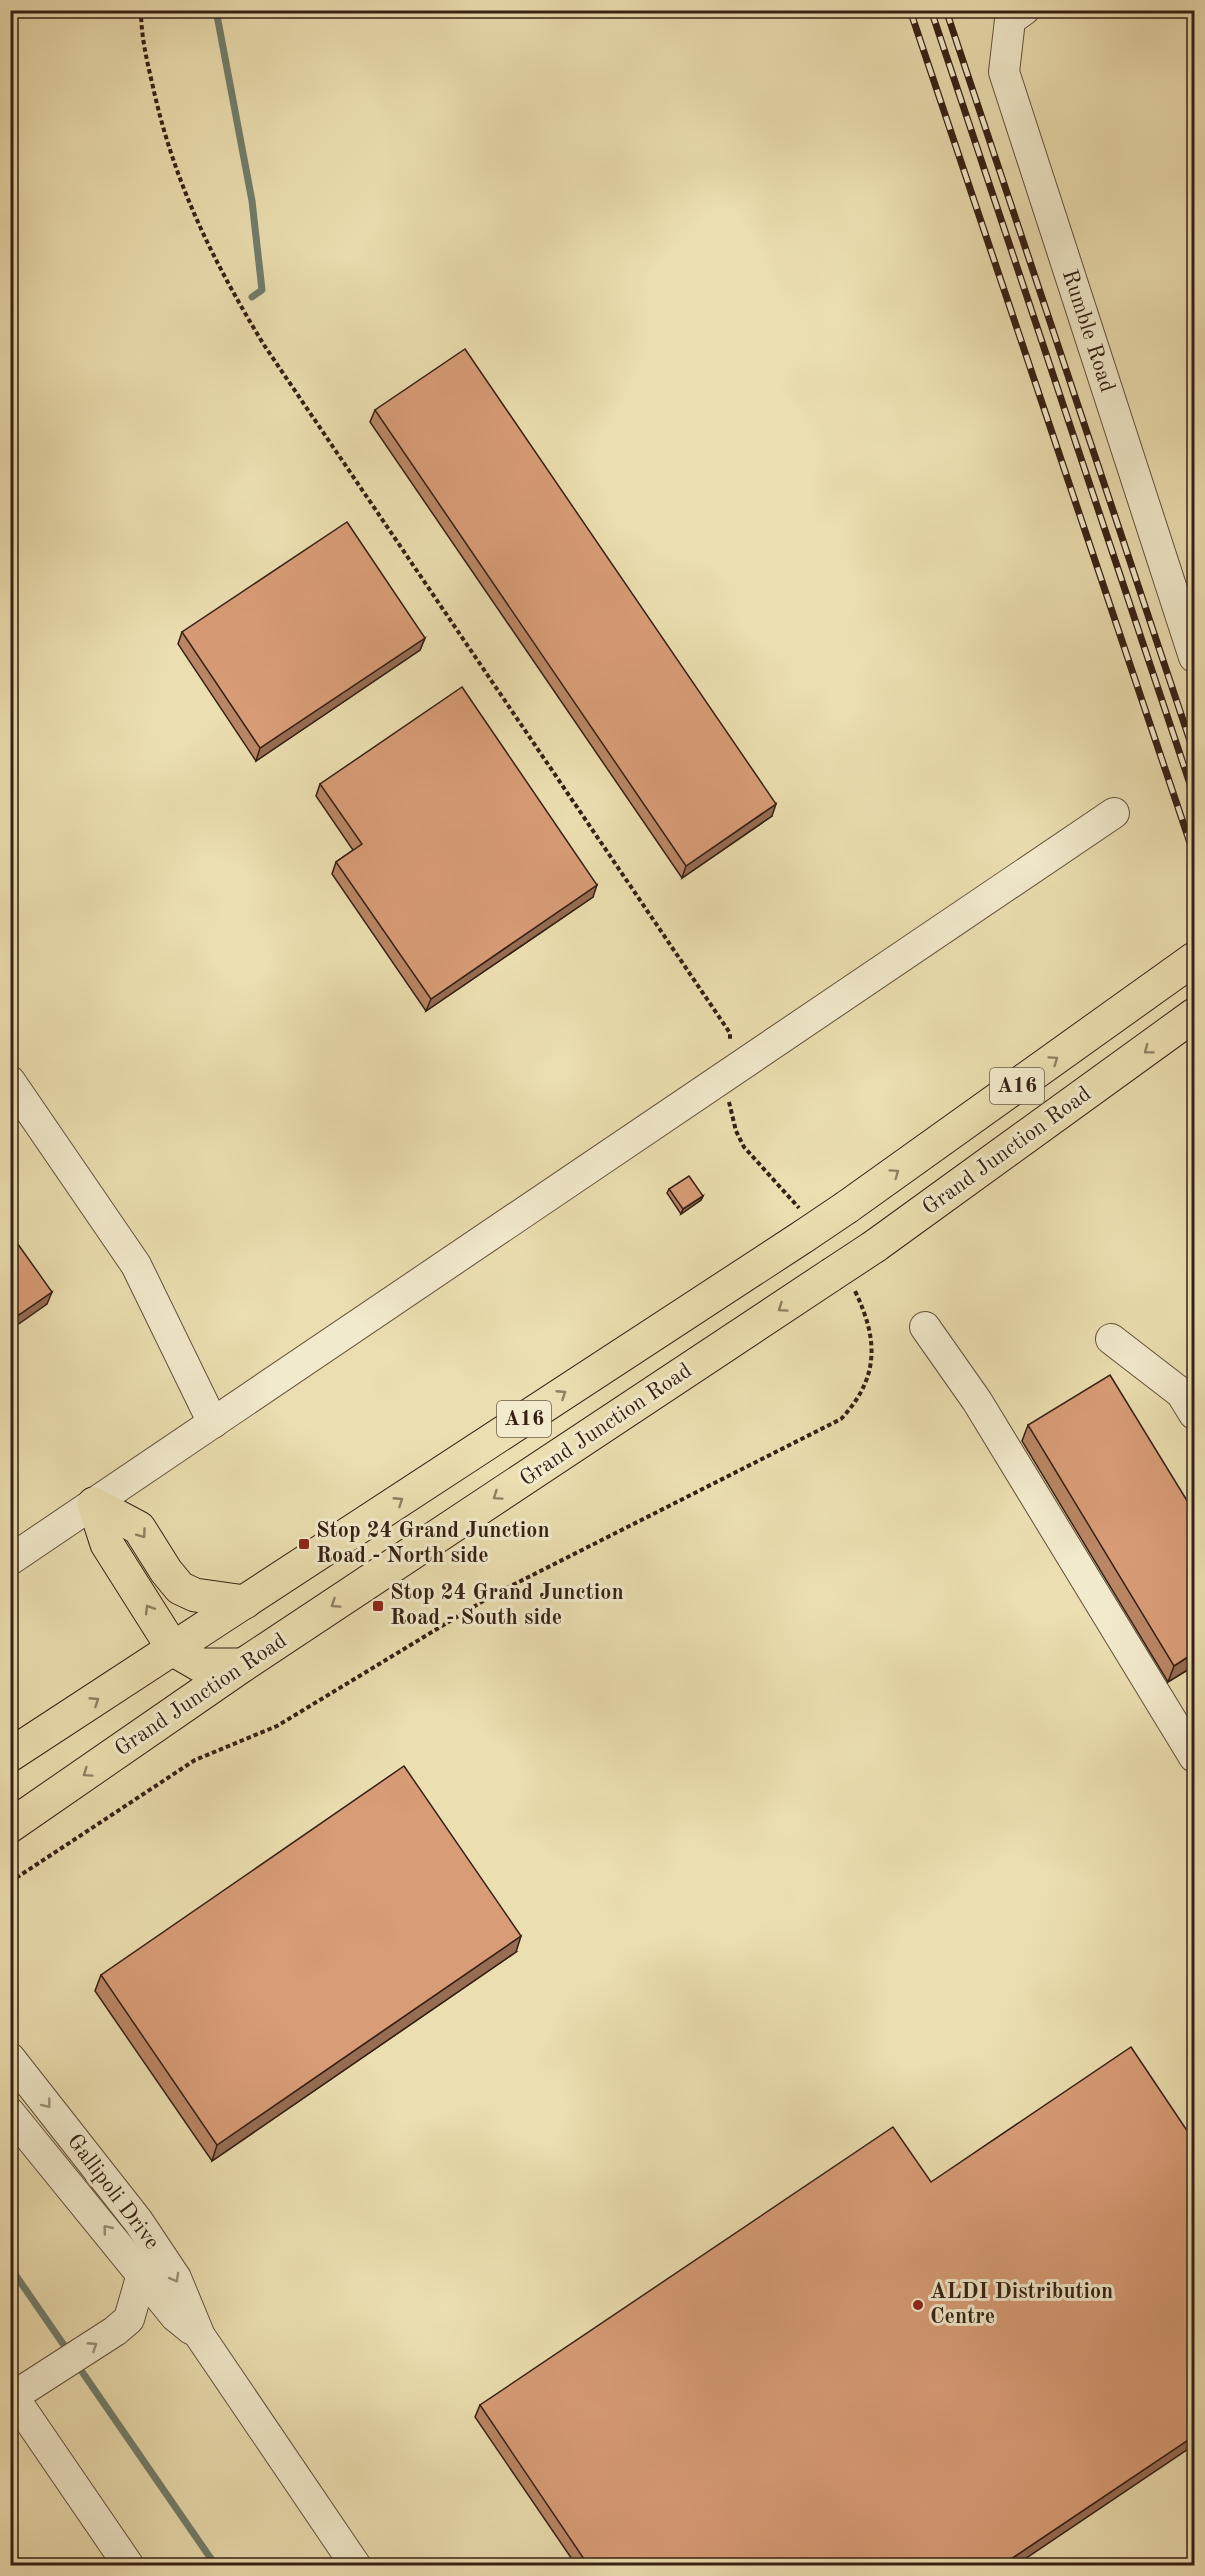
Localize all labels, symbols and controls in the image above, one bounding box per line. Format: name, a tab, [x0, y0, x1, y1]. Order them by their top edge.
street label: Rumble Road	[1058, 267, 1118, 395]
one-way arrow	[1143, 1043, 1154, 1054]
one-way arrow	[1047, 1056, 1058, 1067]
road number: A16	[990, 1068, 1044, 1104]
street label: Grand Junction Road	[919, 1083, 1095, 1219]
one-way arrow	[888, 1169, 899, 1180]
one-way arrow	[778, 1300, 789, 1311]
street label: Grand Junction Road	[516, 1359, 696, 1491]
one-way arrow	[556, 1389, 566, 1401]
road number: A16	[497, 1401, 551, 1437]
one-way arrow	[493, 1489, 503, 1501]
one-way arrow	[393, 1496, 403, 1508]
place label: Stop 24 Grand Junction Road - North side	[316, 1520, 550, 1567]
one-way arrow	[135, 1528, 146, 1539]
marker: Stop 24 Grand Junction Road - North side	[297, 1537, 311, 1551]
place label: Stop 24 Grand Junction Road - South side	[390, 1582, 624, 1629]
one-way arrow	[330, 1597, 341, 1608]
marker: Stop 24 Grand Junction Road - South side	[371, 1599, 385, 1613]
one-way arrow	[145, 1605, 157, 1615]
street label: Grand Junction Road	[111, 1629, 291, 1761]
one-way arrow	[88, 1697, 99, 1708]
one-way arrow	[82, 1766, 93, 1777]
one-way arrow	[39, 2097, 50, 2108]
street label: Gallipoli Drive	[63, 2130, 163, 2254]
one-way arrow	[103, 2225, 114, 2236]
one-way arrow	[168, 2272, 179, 2282]
place label: ALDI Distribution Centre	[930, 2281, 1113, 2328]
marker: ALDI Distribution Centre	[911, 2298, 925, 2312]
one-way arrow	[86, 2342, 97, 2353]

